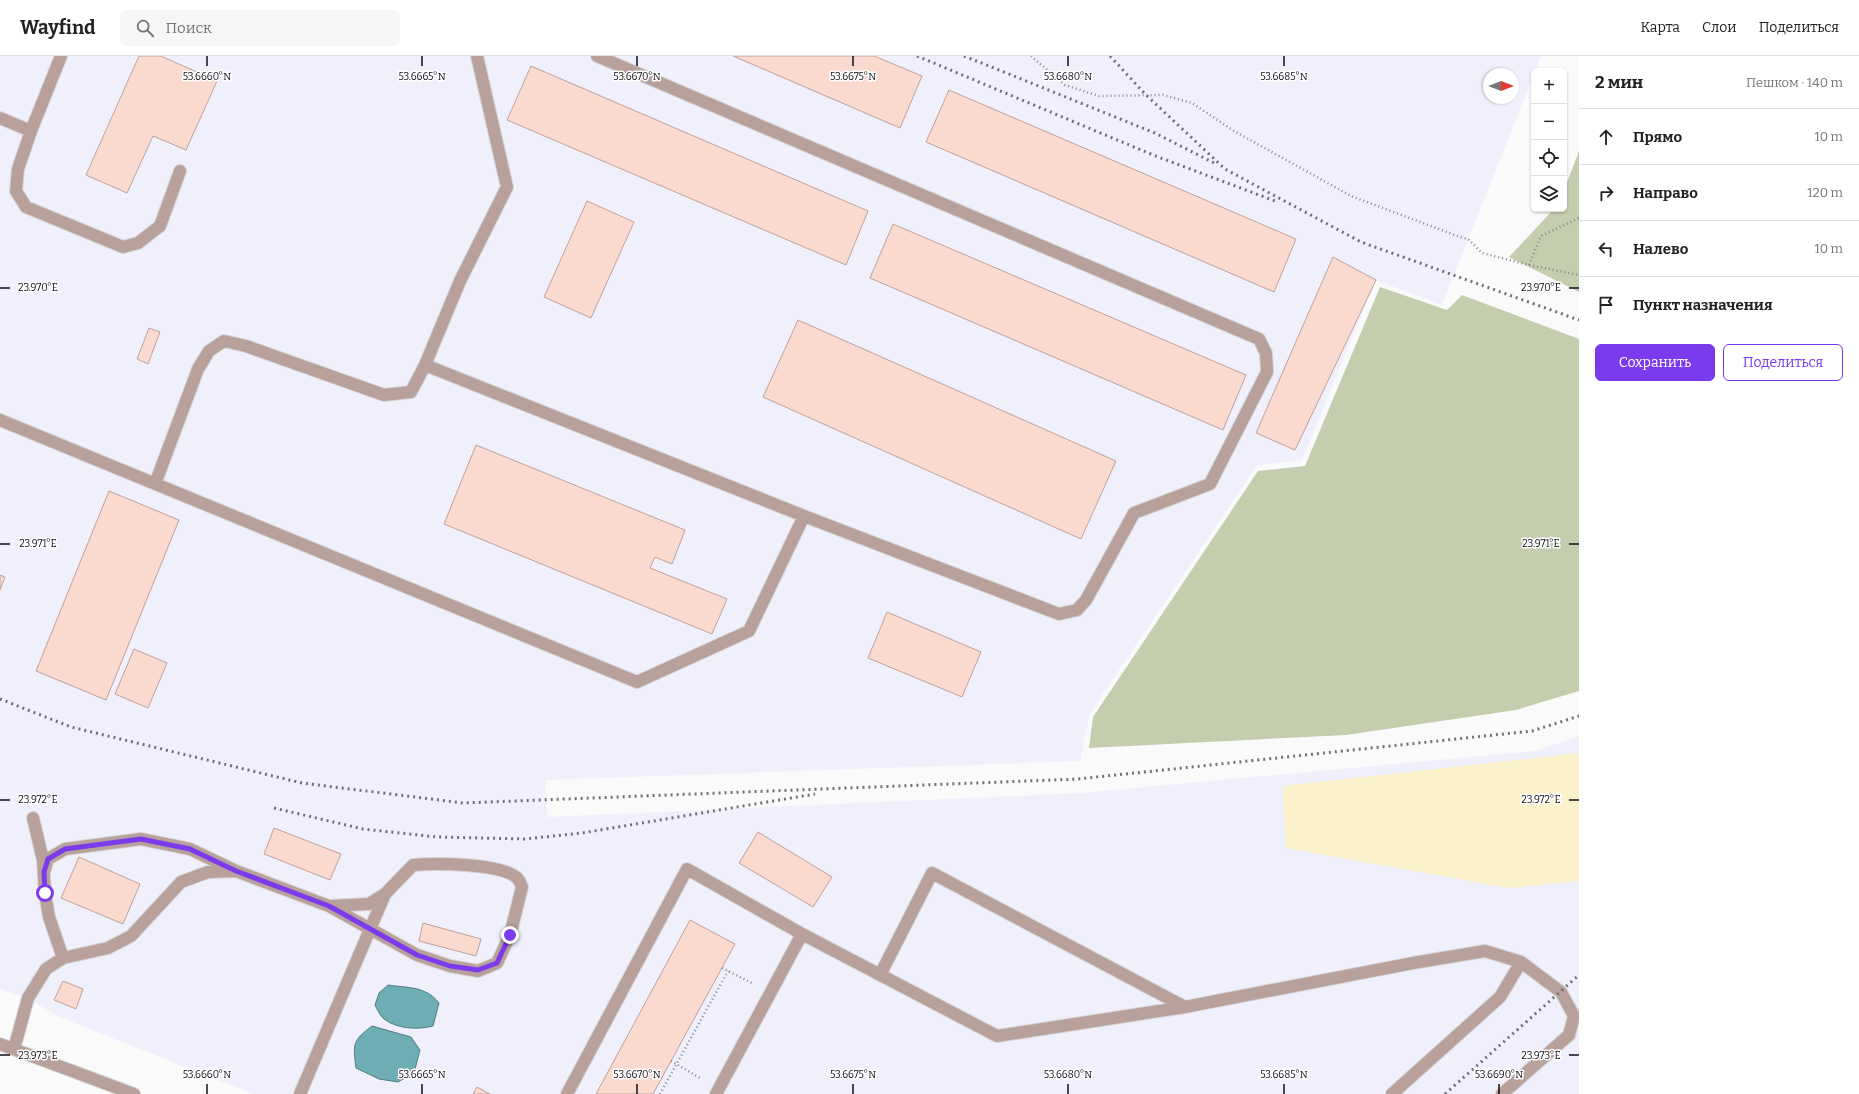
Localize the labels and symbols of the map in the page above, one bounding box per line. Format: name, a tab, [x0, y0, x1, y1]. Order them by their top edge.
north arrow	[1483, 68, 1519, 104]
text: 53.6660°N	[183, 71, 231, 83]
text: 53.6665°N	[398, 71, 446, 83]
text: 53.6670°N	[613, 71, 661, 83]
text: 53.6675°N	[830, 71, 876, 83]
text: 53.6680°N	[1044, 71, 1092, 83]
text: 53.6685°N	[1260, 71, 1308, 83]
text: 23.970°E	[18, 282, 58, 294]
text: 23.970°E	[1521, 282, 1561, 294]
text: 23.971°E	[19, 538, 57, 550]
text: 23.971°E	[1522, 538, 1560, 550]
text: 23.972°E	[18, 794, 58, 806]
text: 23.972°E	[1521, 794, 1561, 806]
route start	[36, 884, 54, 902]
route end	[501, 926, 519, 944]
text: 23.973°E	[18, 1050, 58, 1062]
text: 23.973°E	[1521, 1050, 1561, 1062]
text: 53.6660°N	[183, 1069, 231, 1081]
text: 53.6665°N	[398, 1069, 446, 1081]
text: 53.6670°N	[613, 1069, 661, 1081]
text: 53.6675°N	[830, 1069, 876, 1081]
text: 53.6680°N	[1044, 1069, 1092, 1081]
text: 53.6685°N	[1260, 1069, 1308, 1081]
text: 53.6690°N	[1475, 1069, 1523, 1081]

